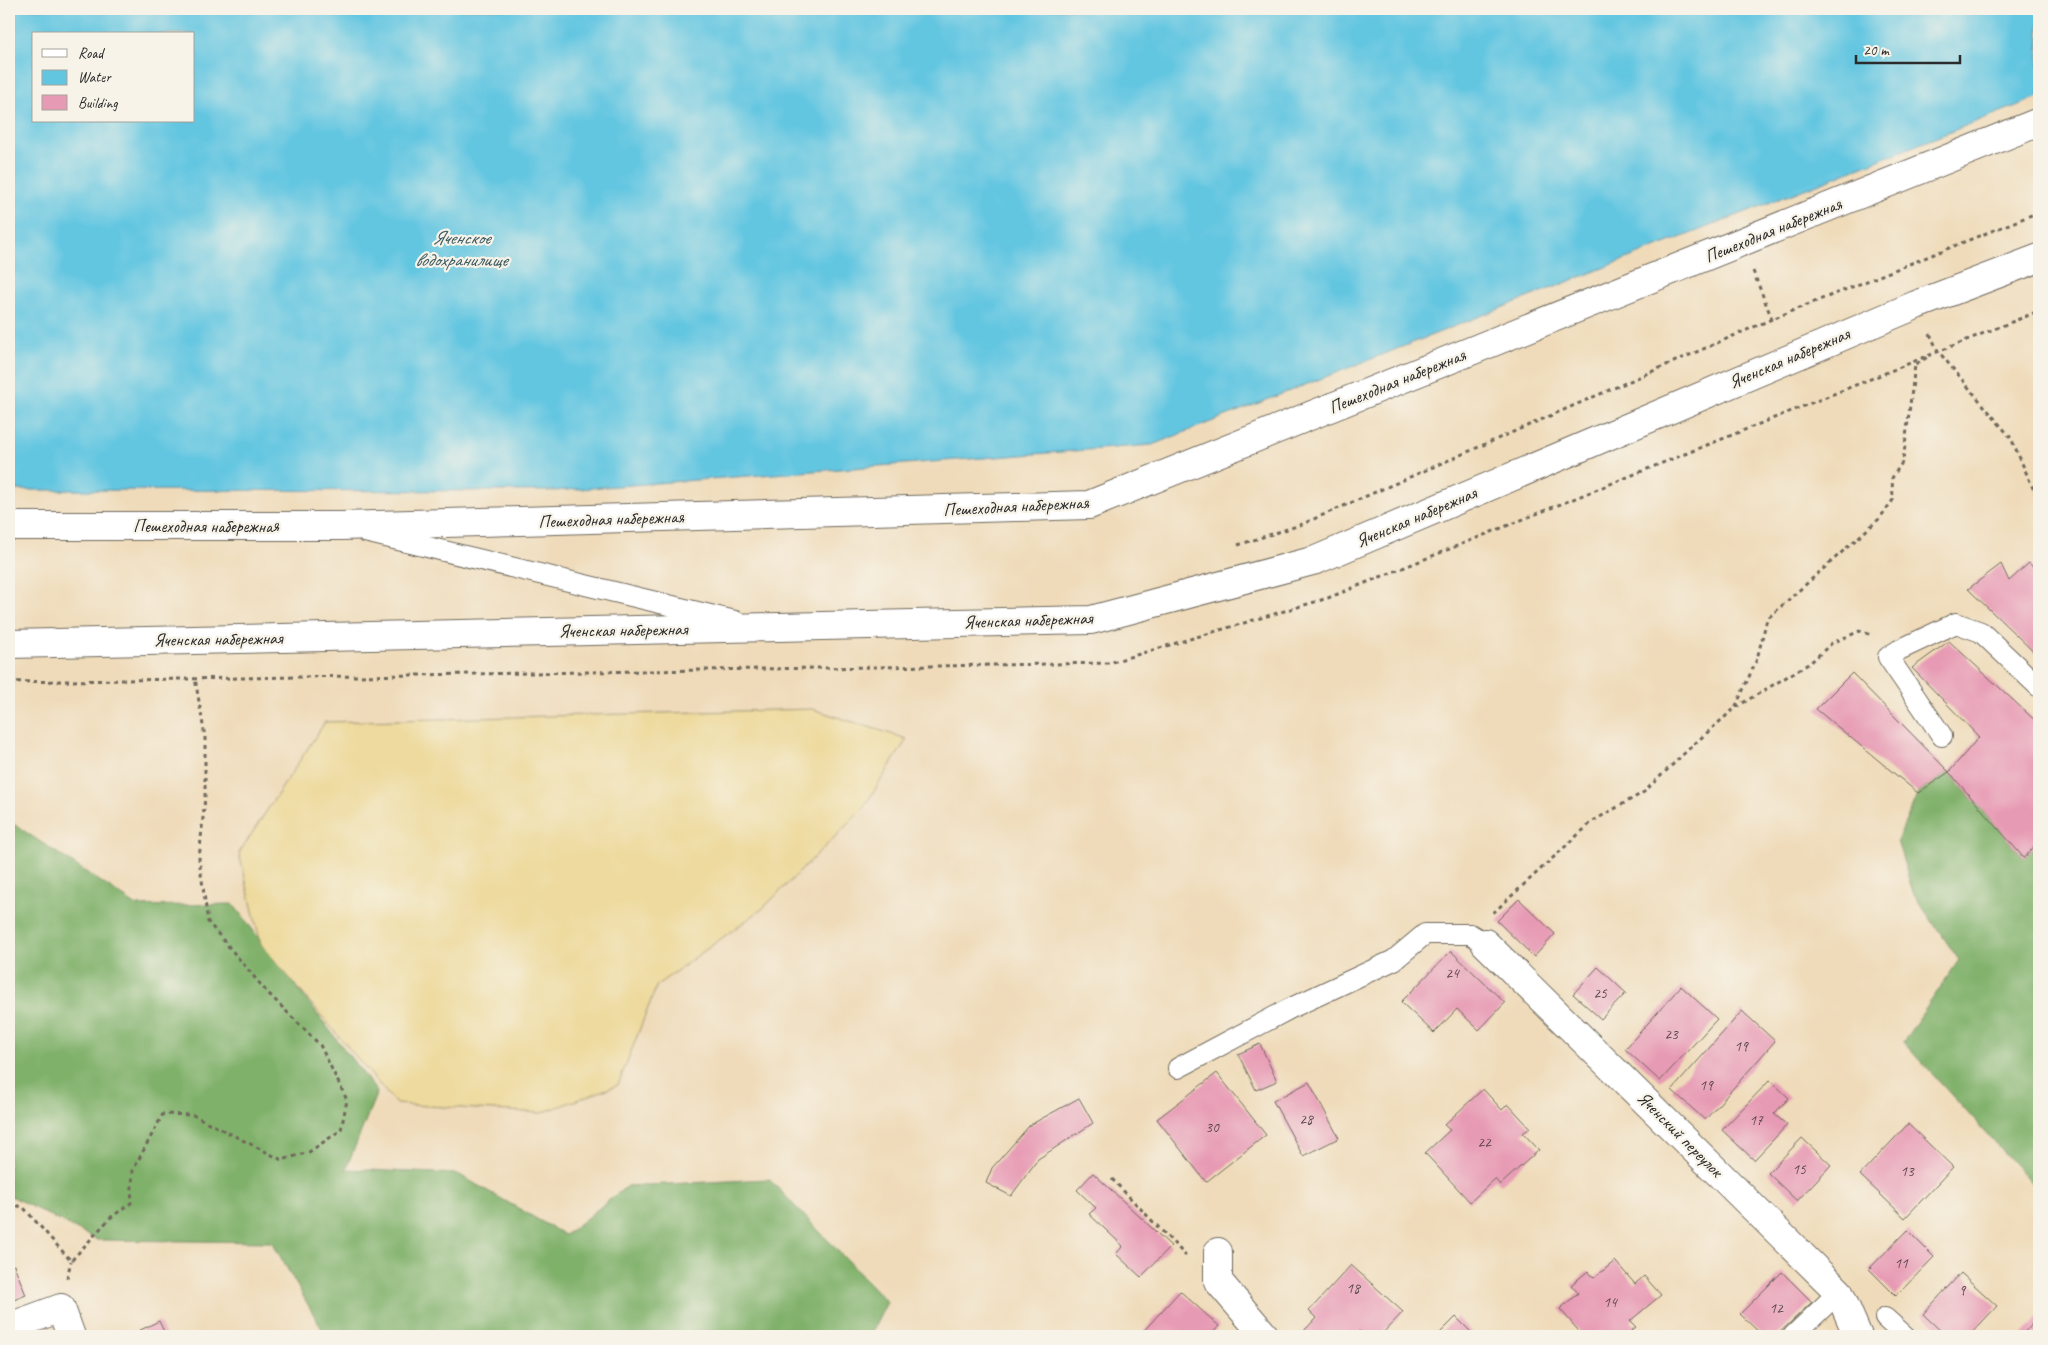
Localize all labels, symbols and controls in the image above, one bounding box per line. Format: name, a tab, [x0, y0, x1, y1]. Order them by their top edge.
legend	[32, 32, 195, 122]
scale bar	[1856, 32, 1959, 64]
text: 20 m	[1863, 41, 1890, 60]
text: Road	[78, 44, 105, 63]
text: Water	[78, 68, 112, 87]
text: Building	[78, 94, 118, 113]
street label: Пешеходная набережная	[1701, 192, 1846, 267]
water label: Яченское водохранилище	[415, 226, 510, 272]
street label: Яченская набережная	[1725, 322, 1854, 393]
street label: Пешеходная набережная	[1325, 343, 1470, 418]
street label: Яченская набережная	[1352, 481, 1481, 552]
street label: Пешеходная набережная	[943, 491, 1091, 521]
street label: Пешеходная набережная	[538, 505, 686, 533]
street label: Пешеходная набережная	[133, 515, 280, 537]
street label: Яченская набережная	[963, 607, 1094, 633]
street label: Яченская набережная	[558, 618, 689, 642]
street label: Яченская набережная	[153, 627, 284, 651]
house number: 24	[1445, 964, 1460, 983]
house number: 25	[1593, 984, 1608, 1003]
house number: 23	[1664, 1025, 1679, 1044]
house number: 19	[1734, 1037, 1749, 1056]
house number: 19	[1699, 1076, 1714, 1095]
street label: Яченский переулок	[1633, 1087, 1729, 1183]
house number: 28	[1299, 1110, 1314, 1129]
house number: 17	[1749, 1111, 1764, 1130]
house number: 30	[1205, 1118, 1220, 1137]
house number: 22	[1477, 1133, 1492, 1152]
house number: 15	[1792, 1160, 1807, 1179]
house number: 13	[1900, 1162, 1915, 1181]
house number: 11	[1894, 1254, 1909, 1273]
house number: 18	[1346, 1279, 1361, 1298]
house number: 9	[1959, 1281, 1967, 1300]
house number: 14	[1603, 1293, 1618, 1312]
house number: 12	[1769, 1299, 1784, 1318]

